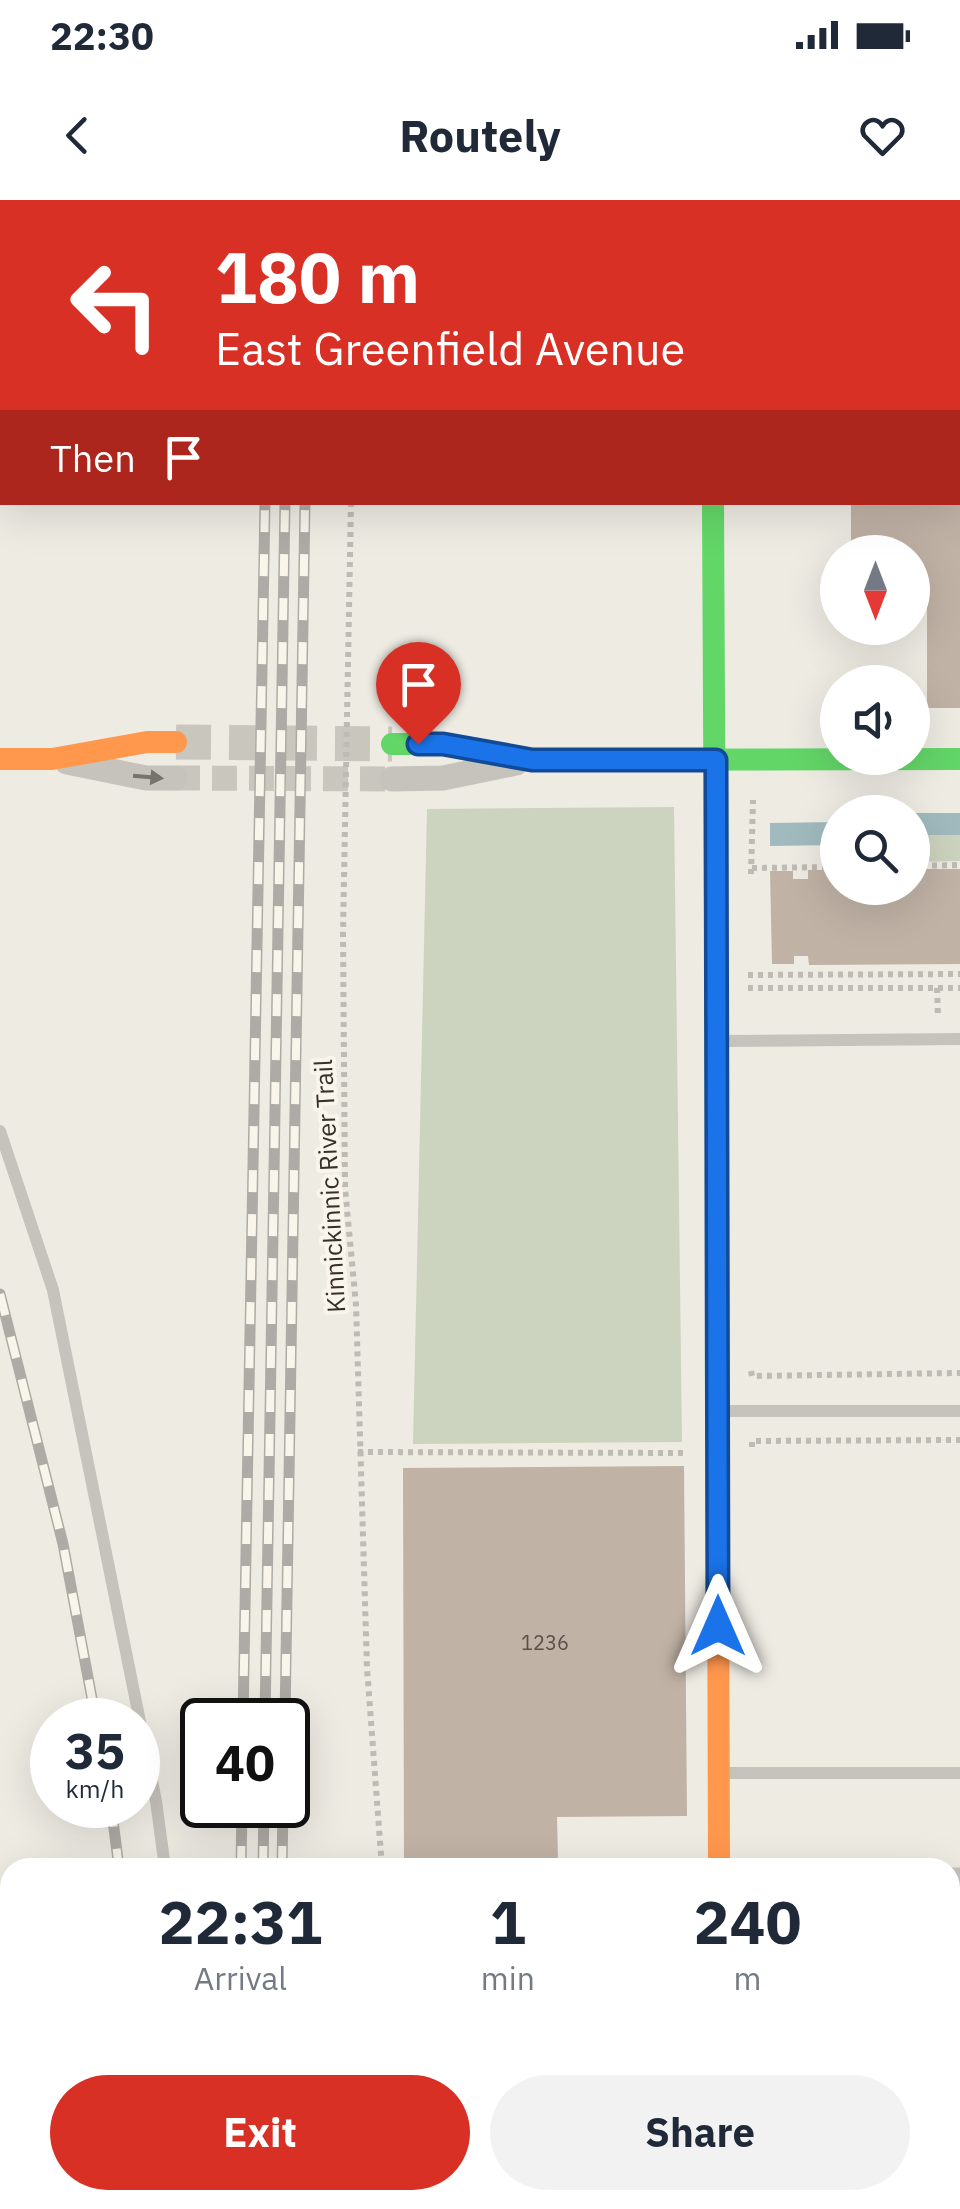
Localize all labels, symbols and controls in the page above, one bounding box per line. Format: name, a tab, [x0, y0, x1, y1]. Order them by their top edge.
text: 22:30	[50, 11, 154, 60]
text: Routely	[399, 106, 561, 164]
icon: back	[50, 108, 105, 163]
icon: heart	[855, 108, 910, 163]
text: 180 m	[215, 231, 420, 322]
icon: left	[50, 240, 180, 370]
text: East Greenfield Avenue	[215, 319, 685, 377]
icon: arrive	[156, 430, 211, 485]
text: Then	[50, 433, 136, 482]
north arrow	[820, 535, 930, 645]
map controls	[820, 535, 930, 905]
pin	[376, 642, 461, 745]
icon: arrive	[391, 657, 446, 712]
button: sound	[820, 665, 930, 775]
one-way arrow	[132, 769, 164, 785]
button: search	[820, 795, 930, 905]
street label: Kinnickinnic River Trail	[306, 1058, 352, 1314]
position arrow	[666, 1574, 770, 1678]
house number: 1236	[521, 1629, 569, 1656]
speed limit sign: 40	[180, 1698, 310, 1828]
text: 35	[65, 1718, 125, 1783]
text: km/h	[66, 1772, 124, 1805]
text: 22:31	[159, 1882, 322, 1961]
text: 1	[490, 1882, 526, 1961]
text: 240	[693, 1882, 801, 1961]
text: Arrival	[194, 1957, 287, 1999]
text: min	[481, 1957, 535, 1999]
text: m	[734, 1957, 761, 1999]
button: Exit	[50, 2075, 470, 2190]
button: Share	[490, 2075, 910, 2190]

